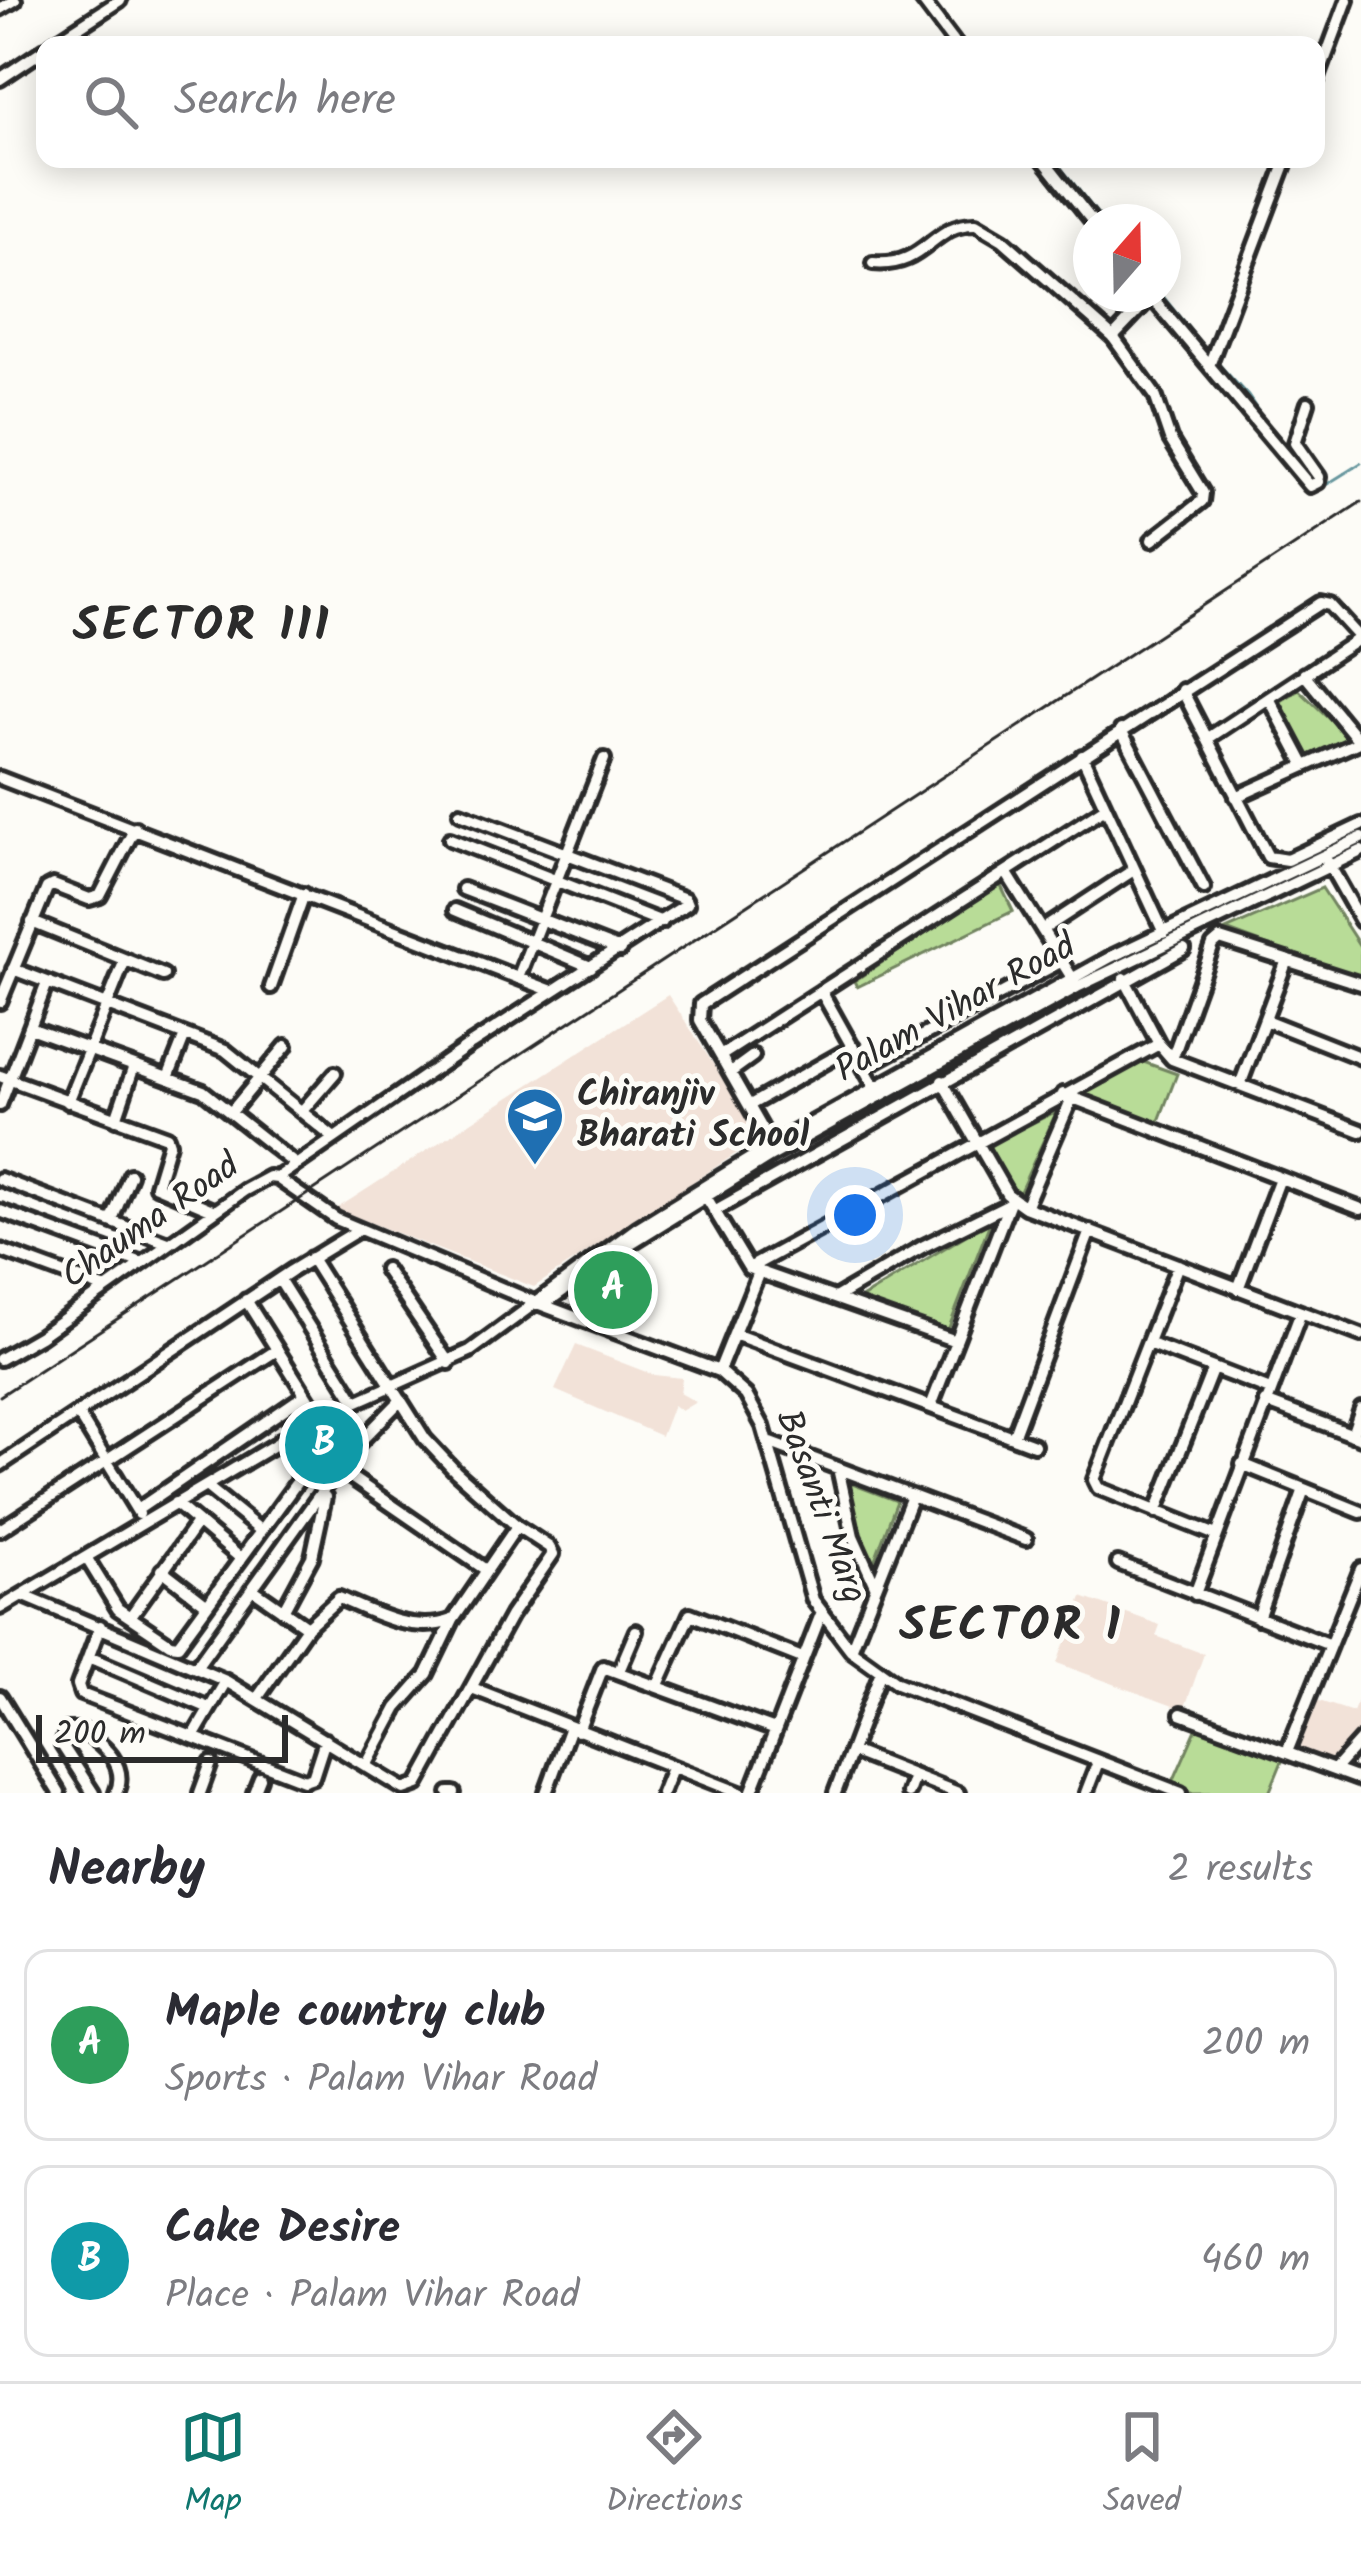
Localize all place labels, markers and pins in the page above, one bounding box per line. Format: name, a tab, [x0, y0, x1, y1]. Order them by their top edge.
place label: Chiranjiv Bharati School	[577, 1067, 810, 1165]
school or university icon: Chiranjiv Bharati School	[504, 1085, 566, 1167]
pin: A	[574, 1245, 652, 1335]
pin: B	[285, 1400, 363, 1490]

